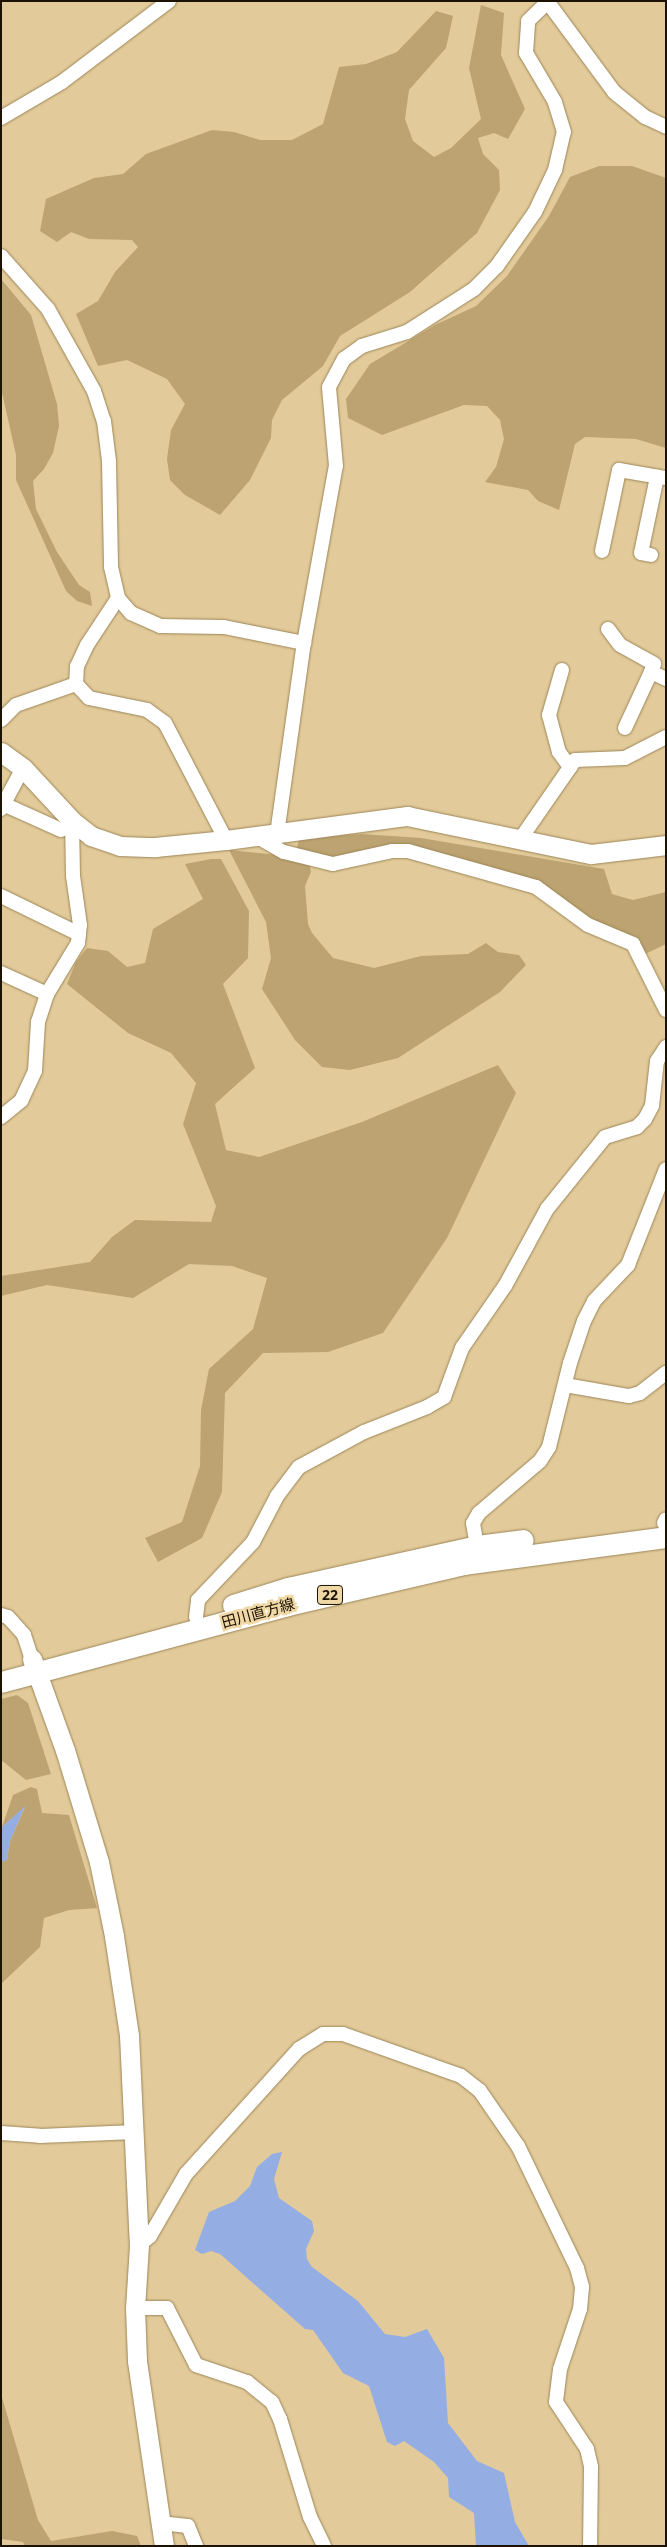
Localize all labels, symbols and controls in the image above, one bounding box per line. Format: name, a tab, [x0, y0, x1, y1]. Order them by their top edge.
road number: 22	[316, 1584, 344, 1606]
street label: 田川直方線	[219, 1595, 297, 1631]

